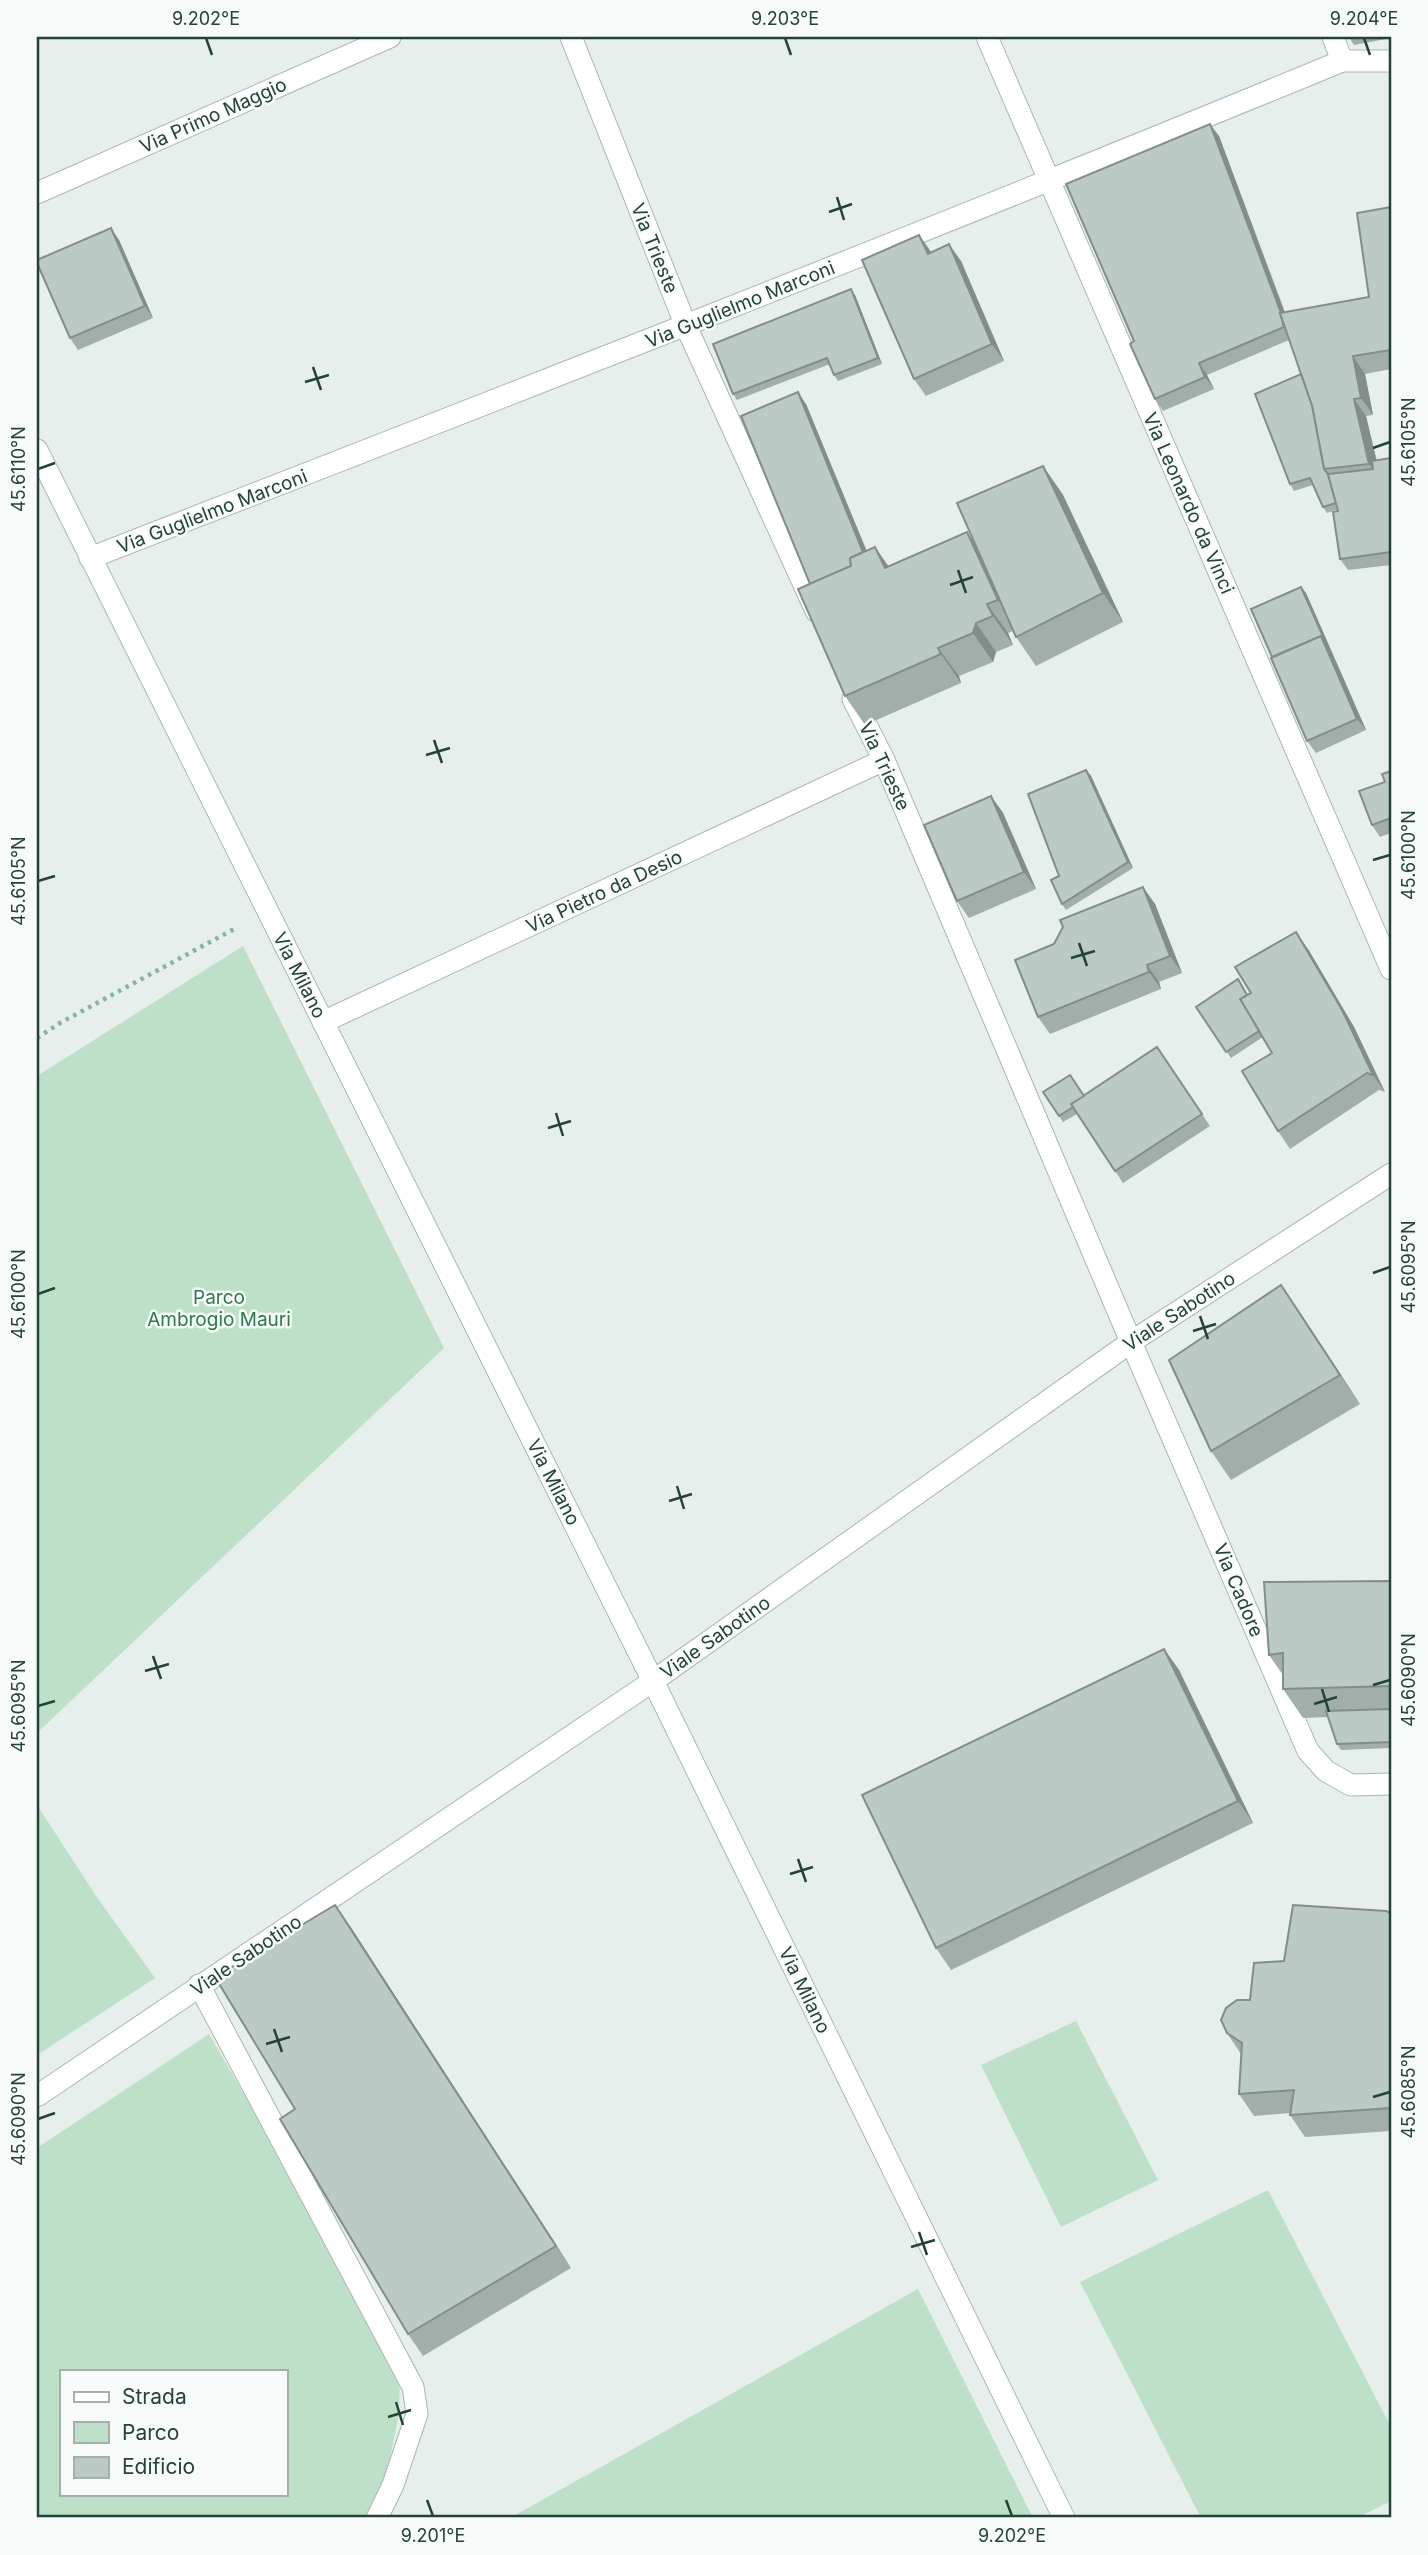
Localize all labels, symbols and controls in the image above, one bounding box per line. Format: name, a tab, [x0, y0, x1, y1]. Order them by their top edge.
text: 9.202°E	[172, 8, 240, 29]
text: 9.203°E	[751, 8, 819, 29]
text: 9.204°E	[1330, 8, 1398, 29]
street label: Via Primo Maggio	[136, 73, 290, 158]
street label: Via Trieste	[626, 200, 683, 297]
street label: Via Guglielmo Marconi	[642, 256, 838, 353]
text: 45.6105°N	[1398, 397, 1419, 487]
street label: Via Leonardo da Vinci	[1138, 409, 1239, 597]
text: 45.6110°N	[8, 426, 29, 512]
street label: Via Guglielmo Marconi	[114, 465, 310, 558]
street label: Via Trieste	[854, 718, 915, 814]
text: 45.6100°N	[1398, 810, 1419, 900]
text: 45.6105°N	[8, 836, 29, 926]
street label: Via Pietro da Desio	[522, 845, 686, 938]
street label: Via Milano	[268, 928, 331, 1022]
text: 45.6095°N	[1398, 1220, 1419, 1314]
text: 45.6100°N	[8, 1249, 29, 1339]
street label: Viale Sabotino	[1119, 1267, 1240, 1356]
park label: Parco Ambrogio Mauri	[147, 1286, 291, 1331]
street label: Via Milano	[522, 1435, 585, 1529]
street label: Via Cadore	[1209, 1540, 1269, 1640]
street label: Viale Sabotino	[656, 1591, 775, 1684]
text: 45.6090°N	[1398, 1633, 1419, 1727]
text: 45.6095°N	[8, 1659, 29, 1753]
street label: Viale Sabotino	[186, 1910, 306, 2001]
street label: Via Milano	[774, 1943, 835, 2037]
text: 45.6085°N	[1398, 2045, 1419, 2139]
text: 45.6090°N	[8, 2072, 29, 2166]
legend	[60, 2370, 287, 2496]
text: Strada	[122, 2384, 187, 2409]
text: Parco	[122, 2420, 179, 2445]
text: Edificio	[122, 2454, 195, 2479]
text: 9.201°E	[401, 2525, 465, 2546]
text: 9.202°E	[978, 2525, 1046, 2546]

